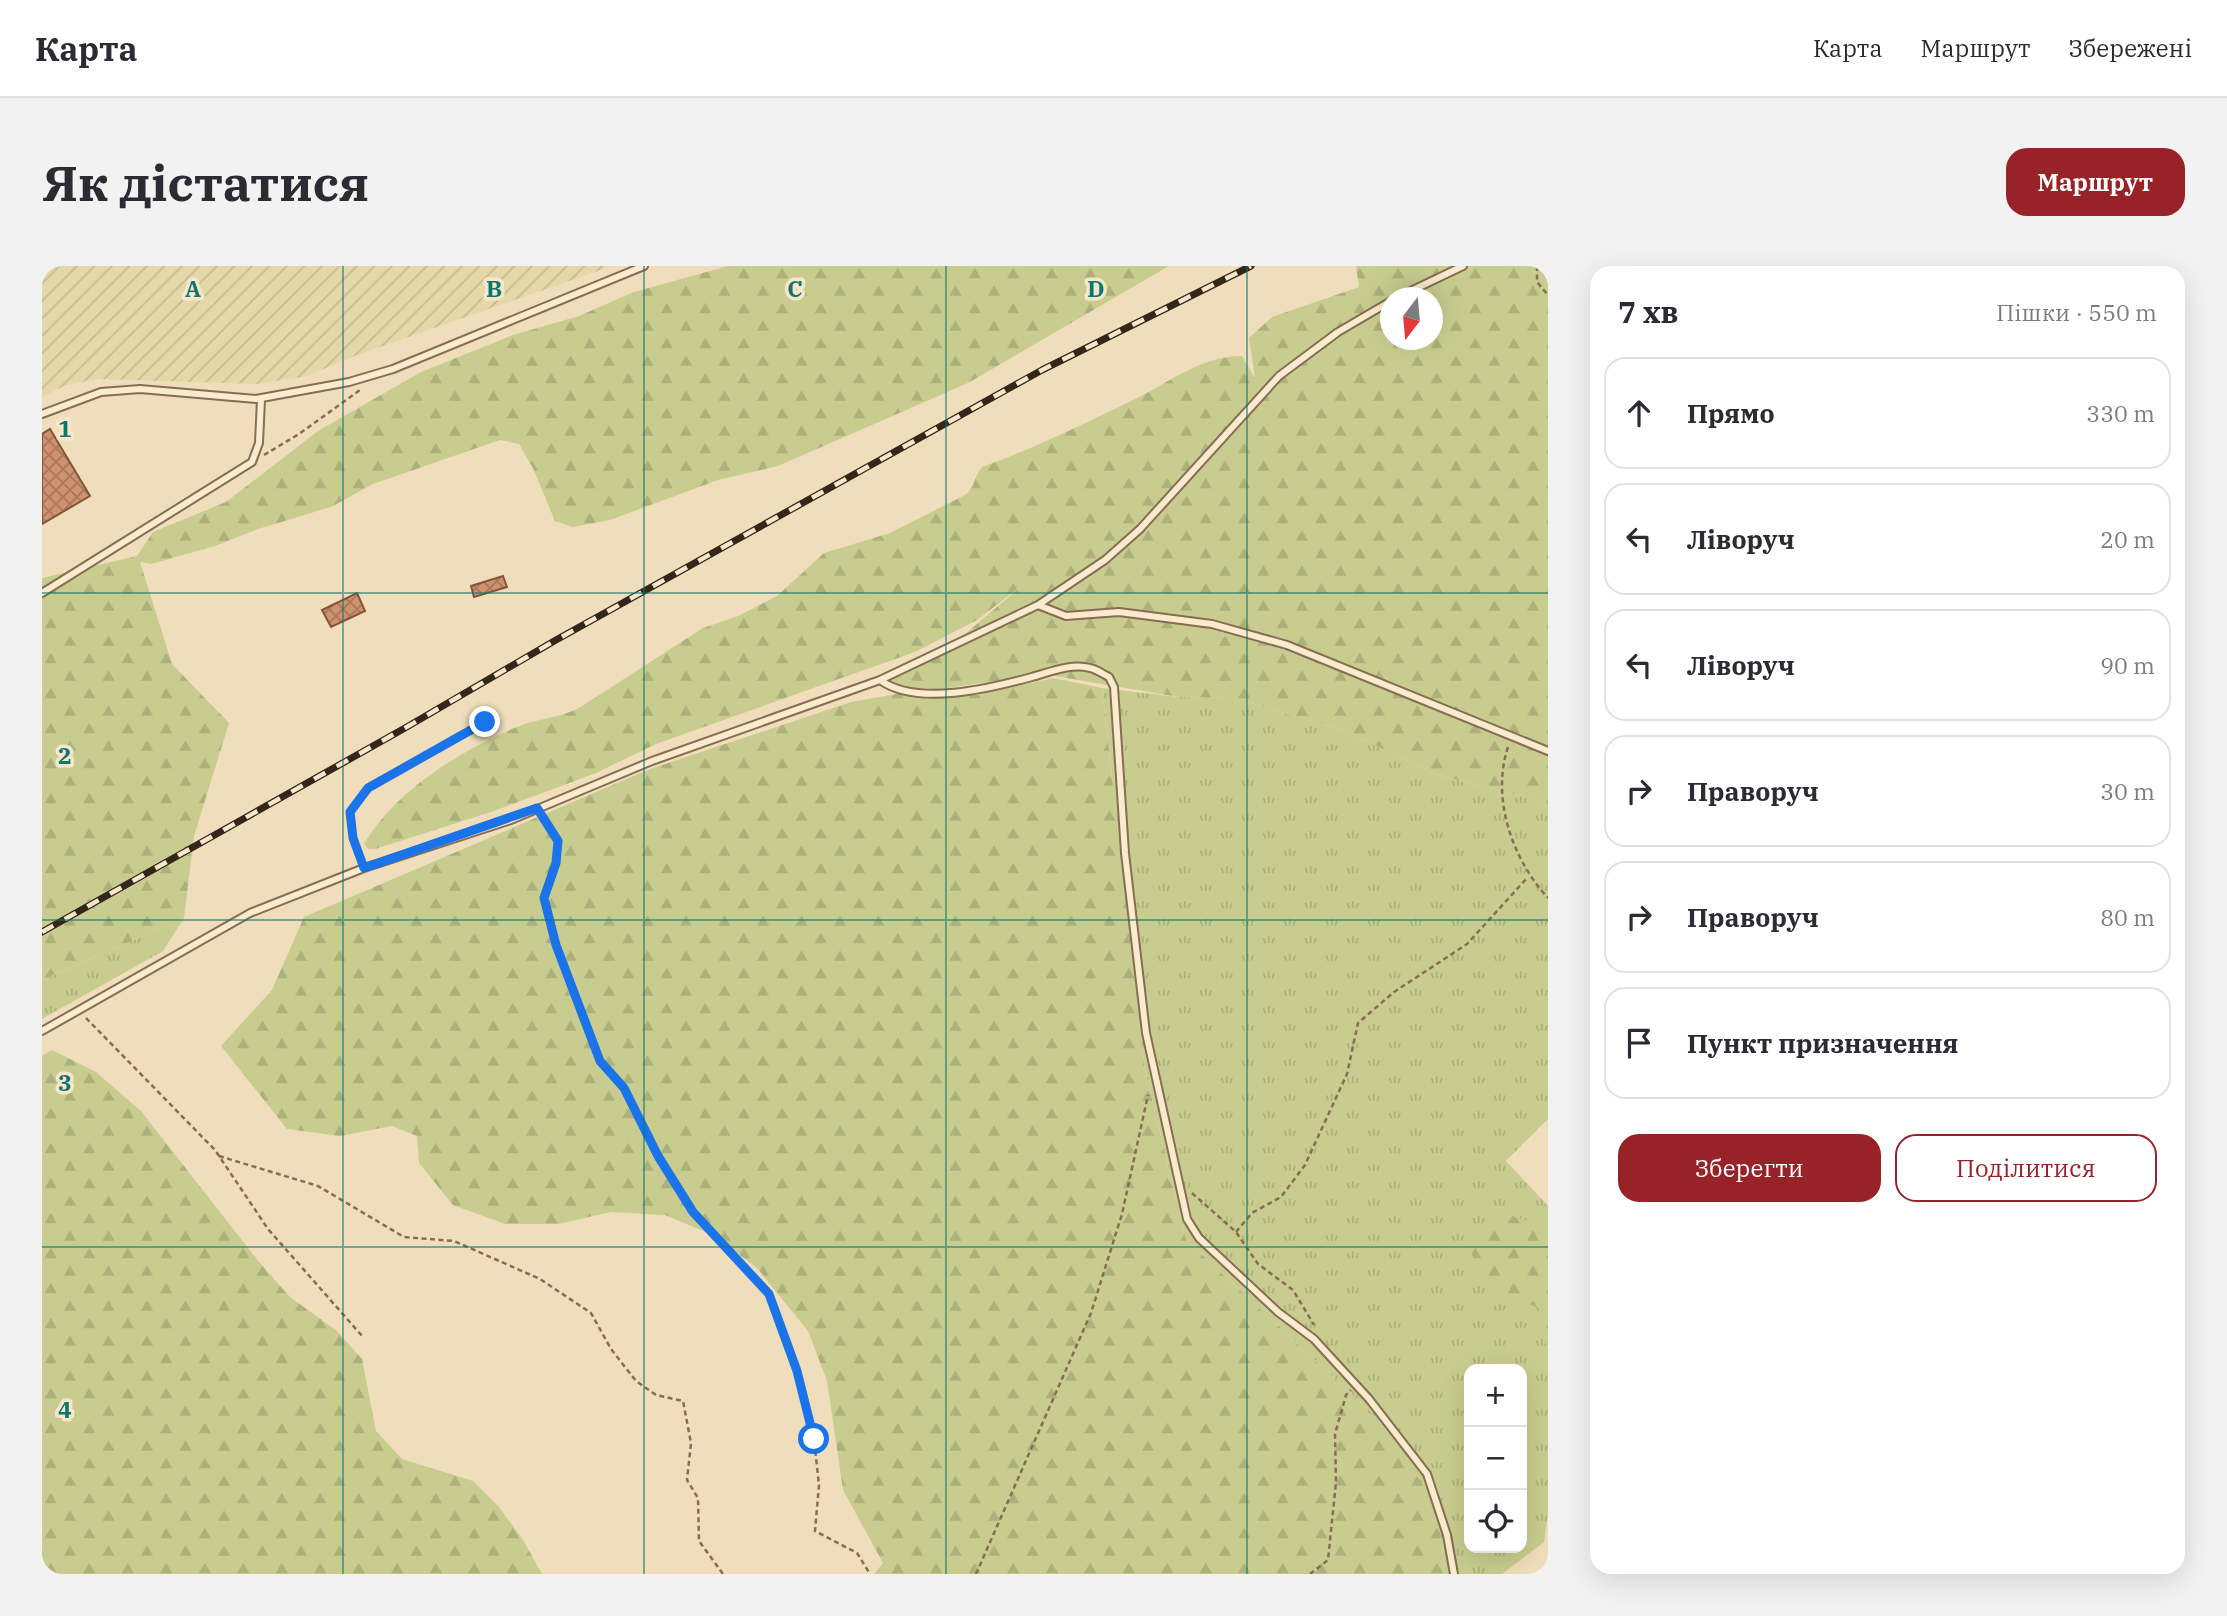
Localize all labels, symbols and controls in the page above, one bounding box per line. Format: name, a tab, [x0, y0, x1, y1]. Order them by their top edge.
text: Карта	[35, 27, 138, 70]
text: Карта	[1813, 32, 1883, 64]
text: Маршрут	[1921, 32, 2030, 64]
text: Збережені	[2068, 32, 2192, 64]
button: Маршрут	[2006, 148, 2185, 216]
text: Як дістатися	[42, 151, 369, 214]
text: A	[185, 273, 201, 303]
text: B	[486, 273, 502, 303]
text: C	[787, 273, 803, 303]
text: D	[1087, 273, 1105, 303]
north arrow	[1380, 287, 1443, 350]
text: 7 хв	[1618, 292, 1679, 331]
text: Пішки · 550 m	[1996, 297, 2157, 327]
icon: ahead	[1620, 394, 1658, 432]
text: Прямо	[1687, 396, 1775, 430]
text: 330 m	[2086, 398, 2155, 428]
text: 1	[58, 413, 72, 443]
icon: left	[1620, 520, 1658, 558]
text: Ліворуч	[1687, 522, 1795, 556]
text: 20 m	[2100, 524, 2155, 554]
icon: left	[1620, 646, 1658, 684]
text: Ліворуч	[1687, 648, 1795, 682]
text: 90 m	[2100, 650, 2155, 680]
route end	[469, 706, 500, 737]
text: 2	[58, 740, 72, 770]
icon: right	[1620, 772, 1658, 810]
text: Праворуч	[1687, 774, 1819, 808]
text: 30 m	[2100, 776, 2155, 806]
icon: right	[1620, 898, 1658, 936]
text: Праворуч	[1687, 900, 1819, 934]
text: 80 m	[2100, 902, 2155, 932]
icon: arrive	[1620, 1024, 1658, 1062]
text: Пункт призначення	[1687, 1026, 1959, 1060]
text: 3	[58, 1067, 72, 1097]
button: Зберегти	[1618, 1134, 1881, 1202]
button: Поділитися	[1895, 1134, 2157, 1202]
map controls	[1464, 1364, 1527, 1553]
button: +	[1464, 1364, 1527, 1427]
text: 4	[58, 1394, 72, 1424]
route start	[798, 1423, 829, 1454]
button: −	[1464, 1427, 1527, 1490]
button: locate	[1464, 1490, 1527, 1553]

